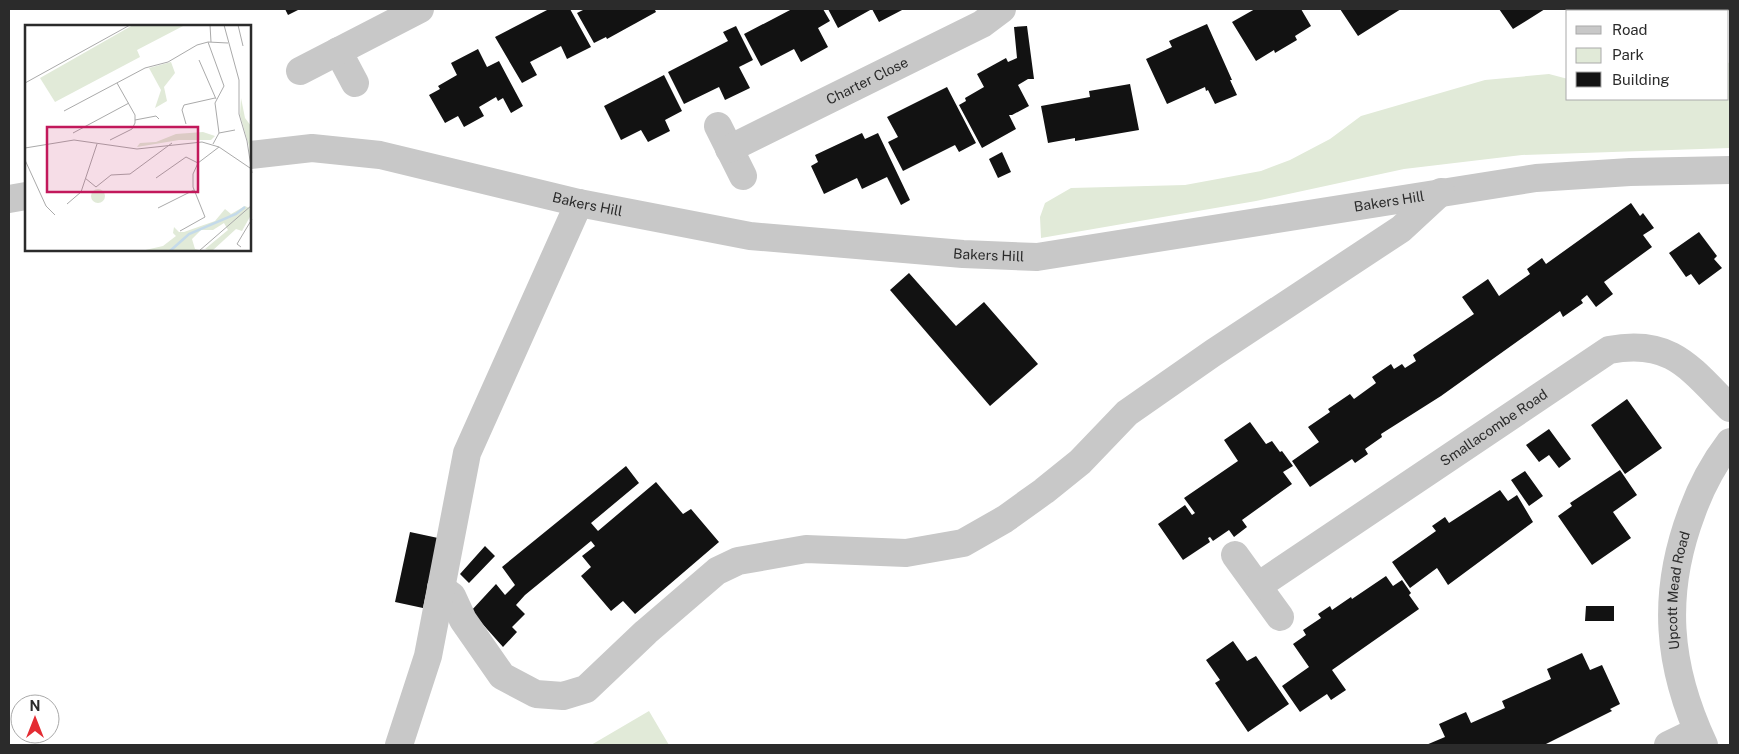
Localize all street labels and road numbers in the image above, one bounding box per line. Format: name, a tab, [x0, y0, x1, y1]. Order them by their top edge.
street label: Charter Close	[824, 54, 911, 108]
street label: Bakers Hill	[1353, 188, 1426, 215]
street label: Bakers Hill	[551, 189, 624, 219]
street label: Bakers Hill	[952, 245, 1024, 264]
street label: Smallacombe Road	[1437, 386, 1550, 469]
street label: Upcott Mead Road	[1664, 529, 1693, 651]

